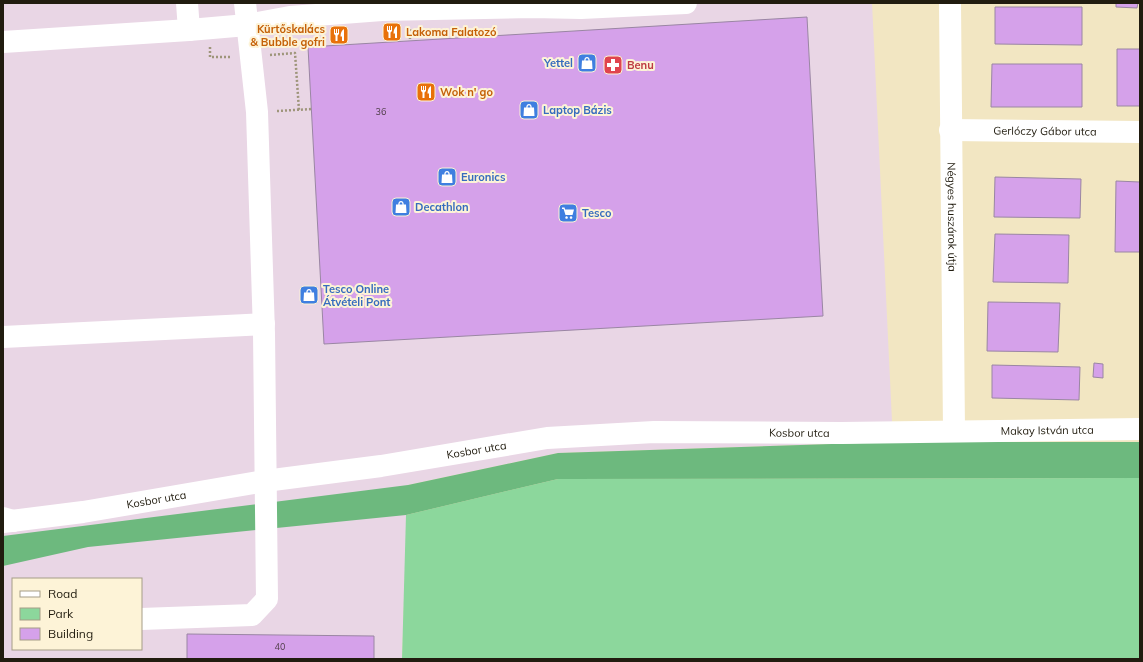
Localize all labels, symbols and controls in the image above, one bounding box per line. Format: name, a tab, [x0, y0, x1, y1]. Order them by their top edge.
restaurant icon: Lakoma Falatozó	[381, 21, 403, 43]
place label: Kürtőskalács & Bubble gofri	[250, 22, 325, 49]
restaurant icon: Kürtőskalács & Bubble gofri	[328, 24, 350, 46]
place label: Lakoma Falatozó	[406, 25, 497, 39]
shop icon: Yettel	[576, 52, 598, 74]
pharmacy icon: Benu	[602, 54, 624, 76]
place label: Yettel	[543, 56, 573, 70]
place label: Benu	[627, 58, 654, 72]
restaurant icon: Wok n' go	[415, 81, 437, 103]
place label: Wok n' go	[440, 85, 493, 99]
shop icon: Laptop Bázis	[518, 99, 540, 121]
place label: Laptop Bázis	[543, 103, 612, 117]
house number: 36	[376, 106, 386, 117]
street label: Gerlóczy Gábor utca	[993, 123, 1097, 139]
street label: Négyes huszárok útja	[944, 162, 960, 272]
shop icon: Euronics	[436, 166, 458, 188]
place label: Euronics	[461, 170, 506, 184]
shop icon: Decathlon	[390, 196, 412, 218]
place label: Decathlon	[415, 200, 469, 214]
supermarket icon: Tesco	[557, 202, 579, 224]
place label: Tesco	[582, 206, 612, 220]
place label: Tesco Online Átvételi Pont	[323, 282, 391, 309]
shop icon: Tesco Online Átvételi Pont	[298, 284, 320, 306]
street label: Makay István utca	[1001, 423, 1094, 438]
street label: Kosbor utca	[769, 426, 830, 440]
street label: Kosbor utca	[445, 438, 507, 462]
street label: Kosbor utca	[125, 488, 187, 511]
legend	[12, 578, 142, 650]
text: Road	[48, 586, 77, 601]
text: Park	[48, 606, 74, 621]
text: Building	[48, 626, 93, 641]
house number: 40	[275, 641, 285, 652]

